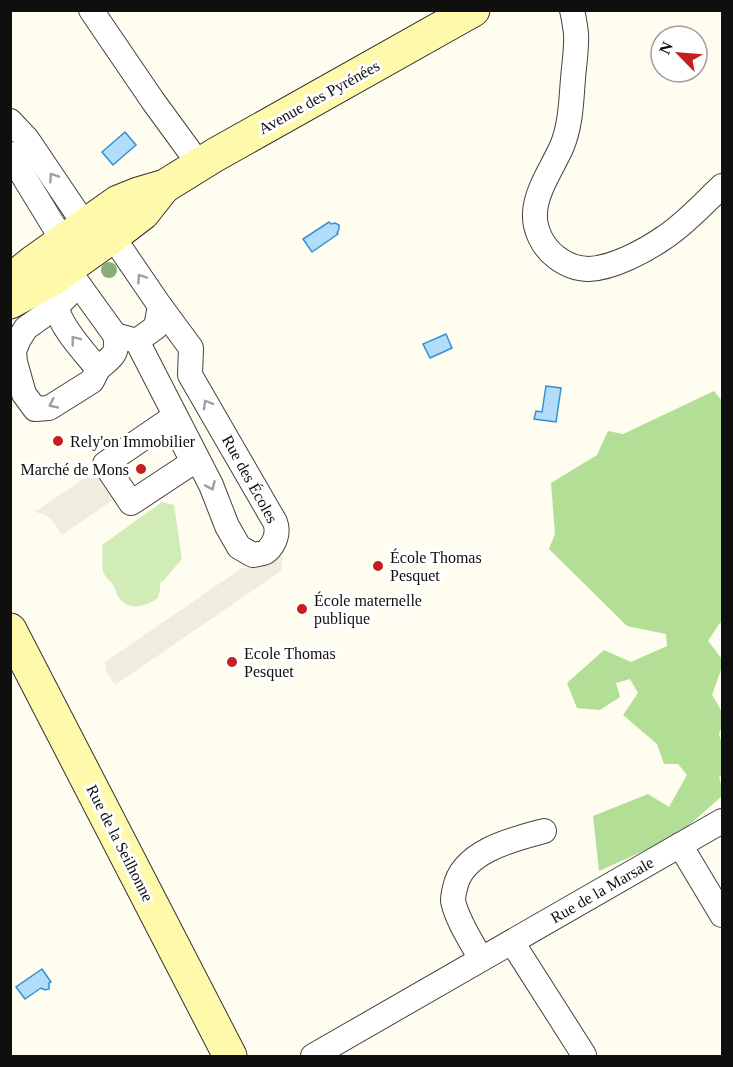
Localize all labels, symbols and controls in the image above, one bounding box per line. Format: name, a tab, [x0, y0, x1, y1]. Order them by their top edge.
north arrow	[649, 24, 709, 84]
text: N	[656, 39, 676, 57]
street label: Avenue des Pyrénées	[256, 57, 383, 138]
one-way arrow	[49, 173, 60, 184]
one-way arrow	[137, 273, 148, 284]
one-way arrow	[72, 336, 83, 347]
one-way arrow	[49, 397, 60, 409]
one-way arrow	[202, 400, 214, 410]
street label: Rue des Écoles	[219, 432, 282, 526]
place label: Rely'on Immobilier	[70, 433, 196, 451]
marker: Rely'on Immobilier	[51, 434, 65, 448]
place label: Marché de Mons	[21, 461, 129, 478]
marker: Marché de Mons	[134, 462, 148, 476]
one-way arrow	[204, 480, 216, 491]
place label: École Thomas Pesquet	[390, 548, 482, 585]
marker: École Thomas Pesquet	[371, 559, 385, 573]
place label: École maternelle publique	[314, 591, 422, 628]
marker: École maternelle publique	[295, 602, 309, 616]
place label: Ecole Thomas Pesquet	[244, 645, 336, 681]
marker: Ecole Thomas Pesquet	[225, 655, 239, 669]
street label: Rue de la Seilhonne	[83, 782, 157, 904]
street label: Rue de la Marsale	[548, 854, 656, 926]

